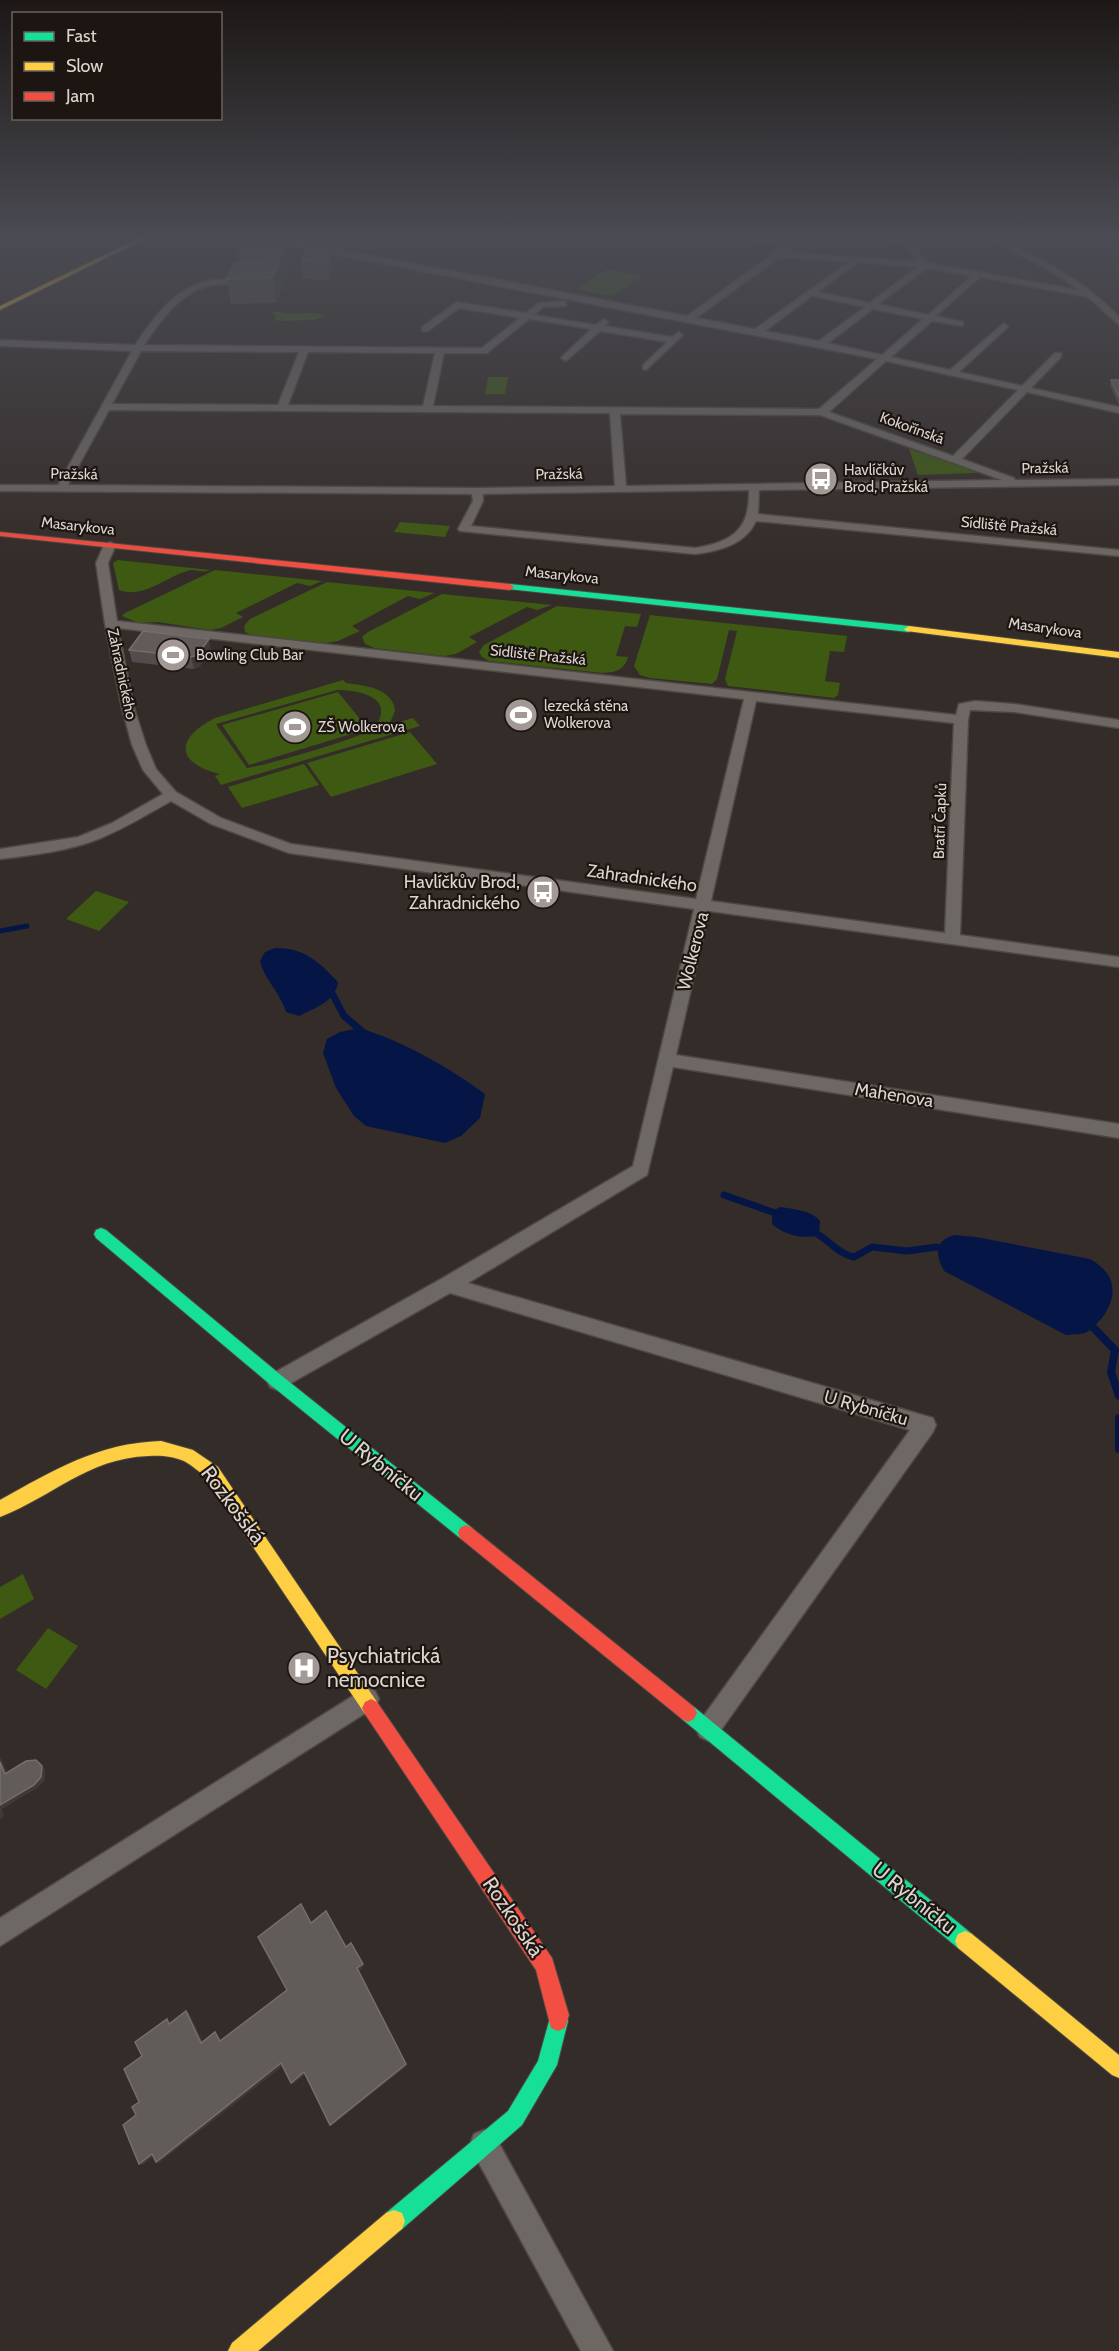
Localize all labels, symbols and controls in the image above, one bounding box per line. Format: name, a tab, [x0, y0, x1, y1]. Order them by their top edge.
legend	[12, 12, 222, 120]
text: Fast	[66, 25, 97, 47]
text: Slow	[66, 55, 103, 77]
text: Jam	[65, 85, 95, 107]
street label: Kokořínská	[877, 408, 947, 448]
street label: Pražská	[1021, 459, 1070, 477]
bus stop icon: Havlíčkův Brod, Pražská	[803, 461, 839, 497]
place label: Havlíčkův Brod, Pražská	[844, 461, 929, 496]
street label: Pražská	[50, 465, 99, 483]
street label: Pražská	[535, 465, 584, 483]
street label: Masarykova	[40, 513, 117, 539]
street label: Sídliště Pražská	[960, 513, 1059, 539]
street label: Masarykova	[524, 562, 601, 588]
street label: Masarykova	[1007, 614, 1084, 642]
street label: Zahradnického	[104, 627, 140, 721]
sports icon: Bowling Club Bar	[155, 637, 191, 673]
street label: Sídliště Pražská	[489, 641, 588, 669]
place label: Bowling Club Bar	[196, 646, 303, 664]
sports icon: lezecká stěna Wolkerova	[503, 697, 539, 733]
place label: lezecká stěna Wolkerova	[544, 697, 629, 732]
sports icon: ZŠ Wolkerova	[277, 709, 313, 745]
place label: ZŠ Wolkerova	[318, 717, 406, 736]
street label: Bratří Čapků	[929, 783, 950, 859]
street label: Zahradnického	[586, 859, 699, 897]
place label: Havlíčkův Brod, Zahradnického	[404, 871, 520, 914]
bus stop icon: Havlíčkův Brod, Zahradnického	[525, 874, 561, 910]
street label: Wolkerova	[673, 909, 713, 992]
street label: Mahenova	[853, 1078, 935, 1112]
street label: U Rybníčku	[821, 1386, 911, 1430]
street label: U Rybníčku	[334, 1423, 428, 1506]
street label: Rozkošská	[196, 1461, 271, 1548]
place label: Psychiatrická nemocnice	[327, 1643, 440, 1692]
hospital icon: Psychiatrická nemocnice	[286, 1650, 322, 1686]
street label: U Rybníčku	[867, 1856, 961, 1939]
street label: Rozkošská	[478, 1872, 549, 1961]

